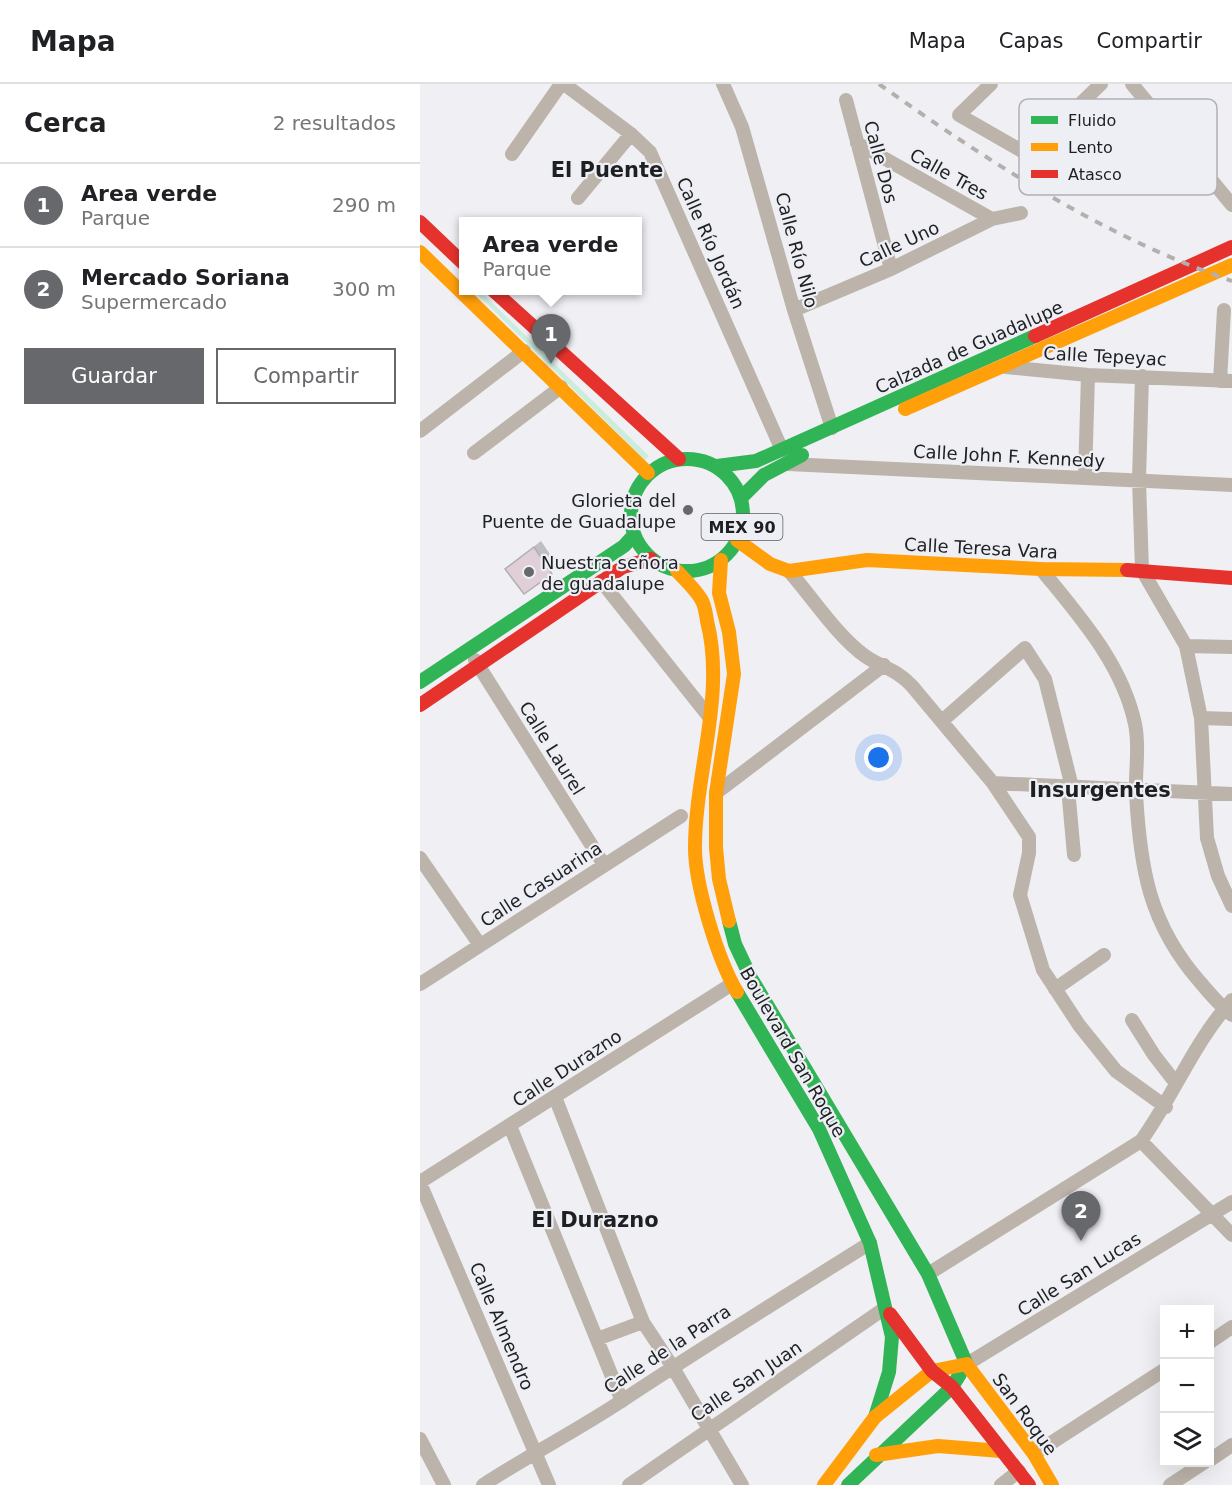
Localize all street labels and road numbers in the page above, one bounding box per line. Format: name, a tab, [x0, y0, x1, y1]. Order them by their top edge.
street label: Calle Dos	[860, 118, 902, 206]
street label: Calle Tres	[906, 144, 992, 204]
street label: Calle Río Jordán	[673, 174, 749, 312]
street label: Calle Río Nilo	[771, 190, 823, 310]
street label: Calle Uno	[856, 216, 942, 272]
street label: Calzada de Guadalupe	[872, 296, 1066, 398]
street label: Calle Tepeyac	[1043, 342, 1167, 370]
street label: Calle John F. Kennedy	[913, 440, 1106, 472]
road number: MEX 90	[702, 514, 782, 540]
street label: Calle Teresa Vara	[904, 533, 1058, 563]
street label: Calle Laurel	[515, 698, 589, 798]
street label: Calle Casuarina	[476, 837, 606, 931]
street label: Boulevard San Roque	[736, 963, 850, 1141]
street label: Calle Durazno	[508, 1025, 626, 1111]
street label: Calle San Lucas	[1013, 1228, 1145, 1320]
street label: Calle Almendro	[466, 1259, 538, 1393]
street label: Calle de la Parra	[600, 1300, 734, 1398]
street label: Calle San Juan	[687, 1336, 805, 1426]
street label: San Roque	[988, 1369, 1062, 1459]

